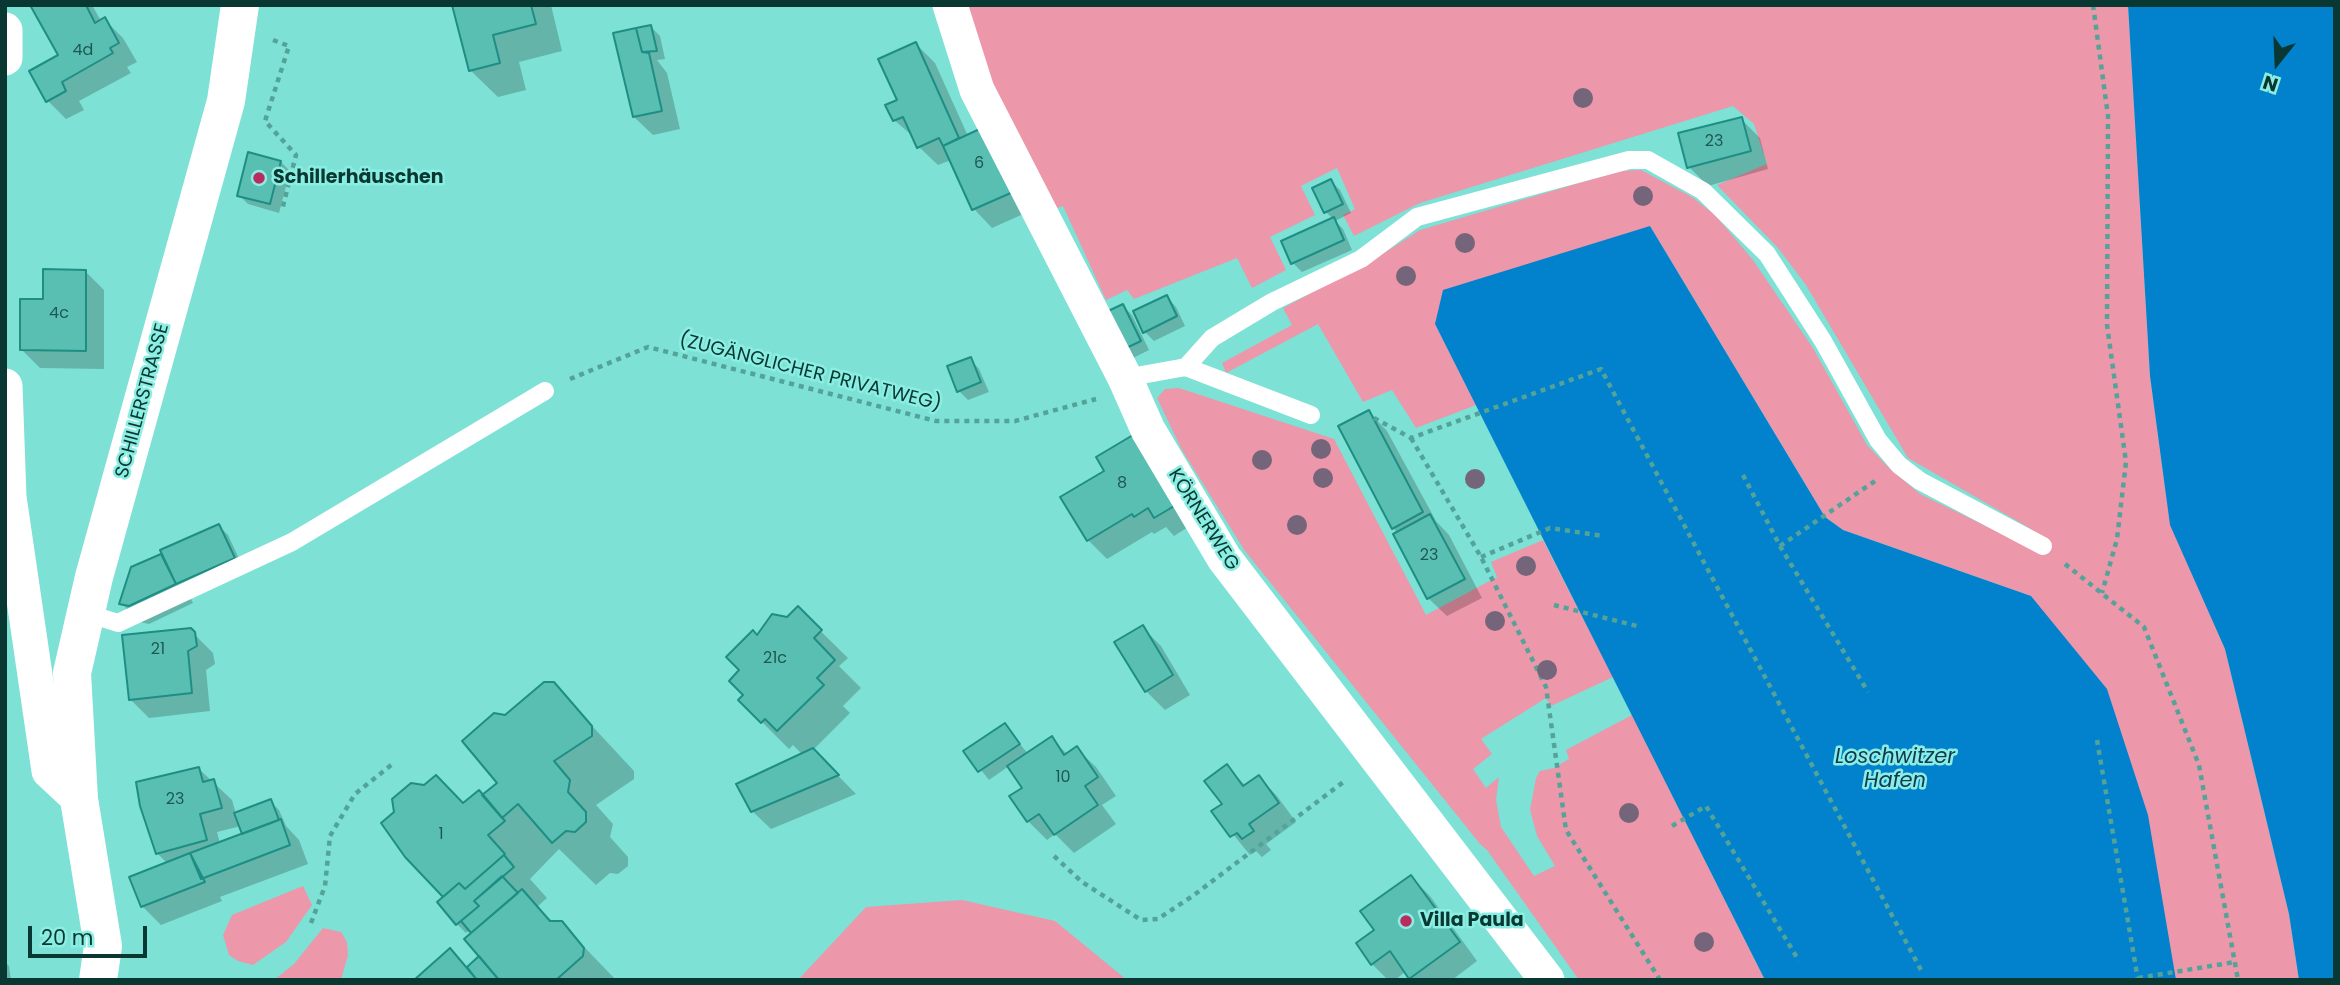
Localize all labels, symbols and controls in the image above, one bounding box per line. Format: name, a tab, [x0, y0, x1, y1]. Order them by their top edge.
north arrow	[2242, 28, 2312, 98]
house number: 4d	[73, 41, 93, 61]
text: N	[2259, 68, 2281, 98]
house number: 23	[1705, 132, 1723, 152]
house number: 6	[974, 154, 984, 174]
place label: Schillerhäuschen	[273, 167, 444, 189]
marker: Schillerhäuschen	[251, 170, 267, 186]
house number: 4c	[49, 304, 69, 324]
street label: SCHILLERSTRASSE	[111, 321, 175, 481]
street label: (ZUGÄNGLICHER PRIVATWEG)	[677, 329, 943, 417]
street label: KÖRNERWEG	[1163, 465, 1243, 575]
house number: 8	[1117, 474, 1127, 494]
house number: 23	[1420, 546, 1438, 566]
house number: 21	[151, 640, 165, 660]
house number: 21c	[763, 649, 787, 669]
water label: Loschwitzer Hafen	[1835, 745, 1955, 795]
house number: 10	[1055, 768, 1071, 788]
house number: 23	[166, 790, 184, 810]
house number: 1	[438, 825, 444, 845]
place label: Villa Paula	[1420, 910, 1524, 932]
scale bar	[32, 912, 150, 956]
marker: Villa Paula	[1398, 913, 1414, 929]
text: 20 m	[41, 923, 94, 952]

